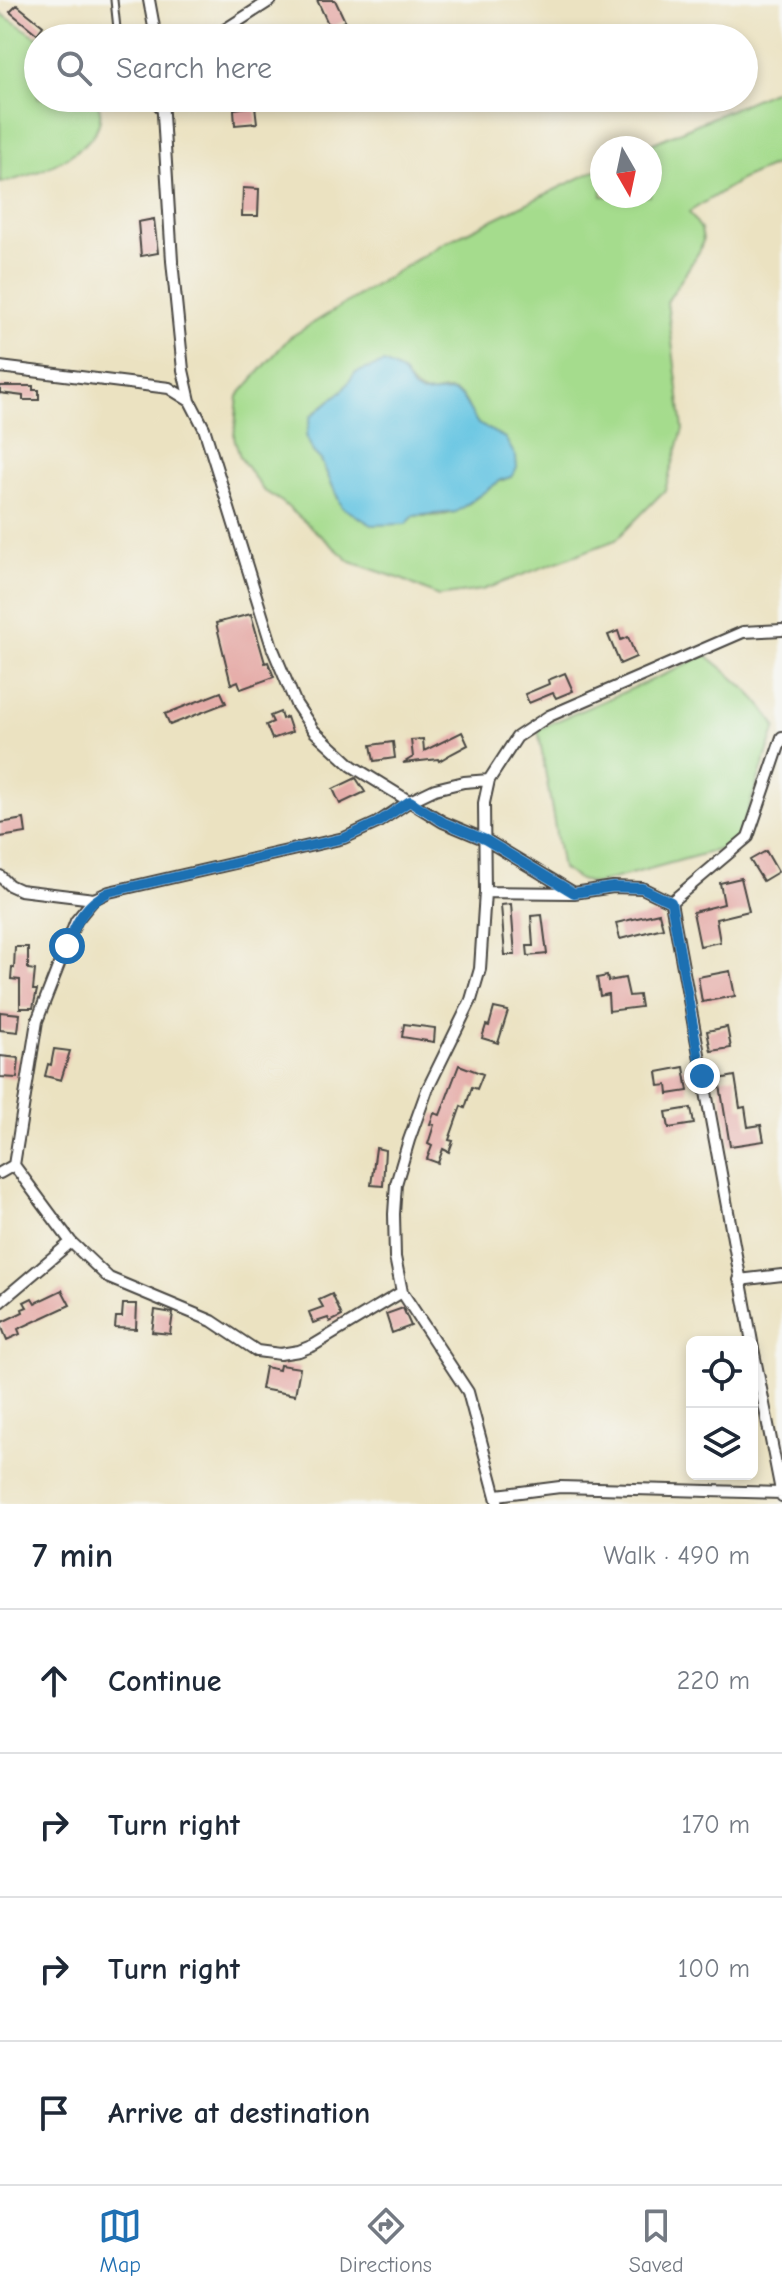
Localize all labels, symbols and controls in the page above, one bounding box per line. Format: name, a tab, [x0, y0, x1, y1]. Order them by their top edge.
search box	[24, 24, 758, 112]
icon: search	[52, 46, 96, 90]
text: Search here	[116, 51, 272, 86]
north arrow	[590, 136, 662, 208]
route start	[49, 928, 85, 964]
route end	[684, 1058, 720, 1094]
map controls	[686, 1336, 758, 1480]
button: locate	[686, 1336, 758, 1408]
button: layers	[686, 1408, 758, 1480]
text: 7 min	[32, 1536, 113, 1576]
text: Walk · 490 m	[603, 1541, 750, 1571]
icon: ahead	[32, 1659, 76, 1703]
text: Continue	[108, 1664, 222, 1699]
text: 220 m	[677, 1666, 750, 1696]
icon: right	[32, 1803, 76, 1847]
text: Turn right	[108, 1808, 240, 1843]
text: 170 m	[681, 1810, 750, 1840]
icon: right	[32, 1947, 76, 1991]
text: Turn right	[108, 1952, 240, 1987]
text: 100 m	[678, 1954, 750, 1984]
icon: arrive	[32, 2091, 76, 2135]
text: Arrive at destination	[108, 2096, 370, 2131]
tab: Map	[98, 2204, 142, 2278]
tab: Directions	[339, 2204, 432, 2278]
tab: Saved	[629, 2204, 684, 2278]

